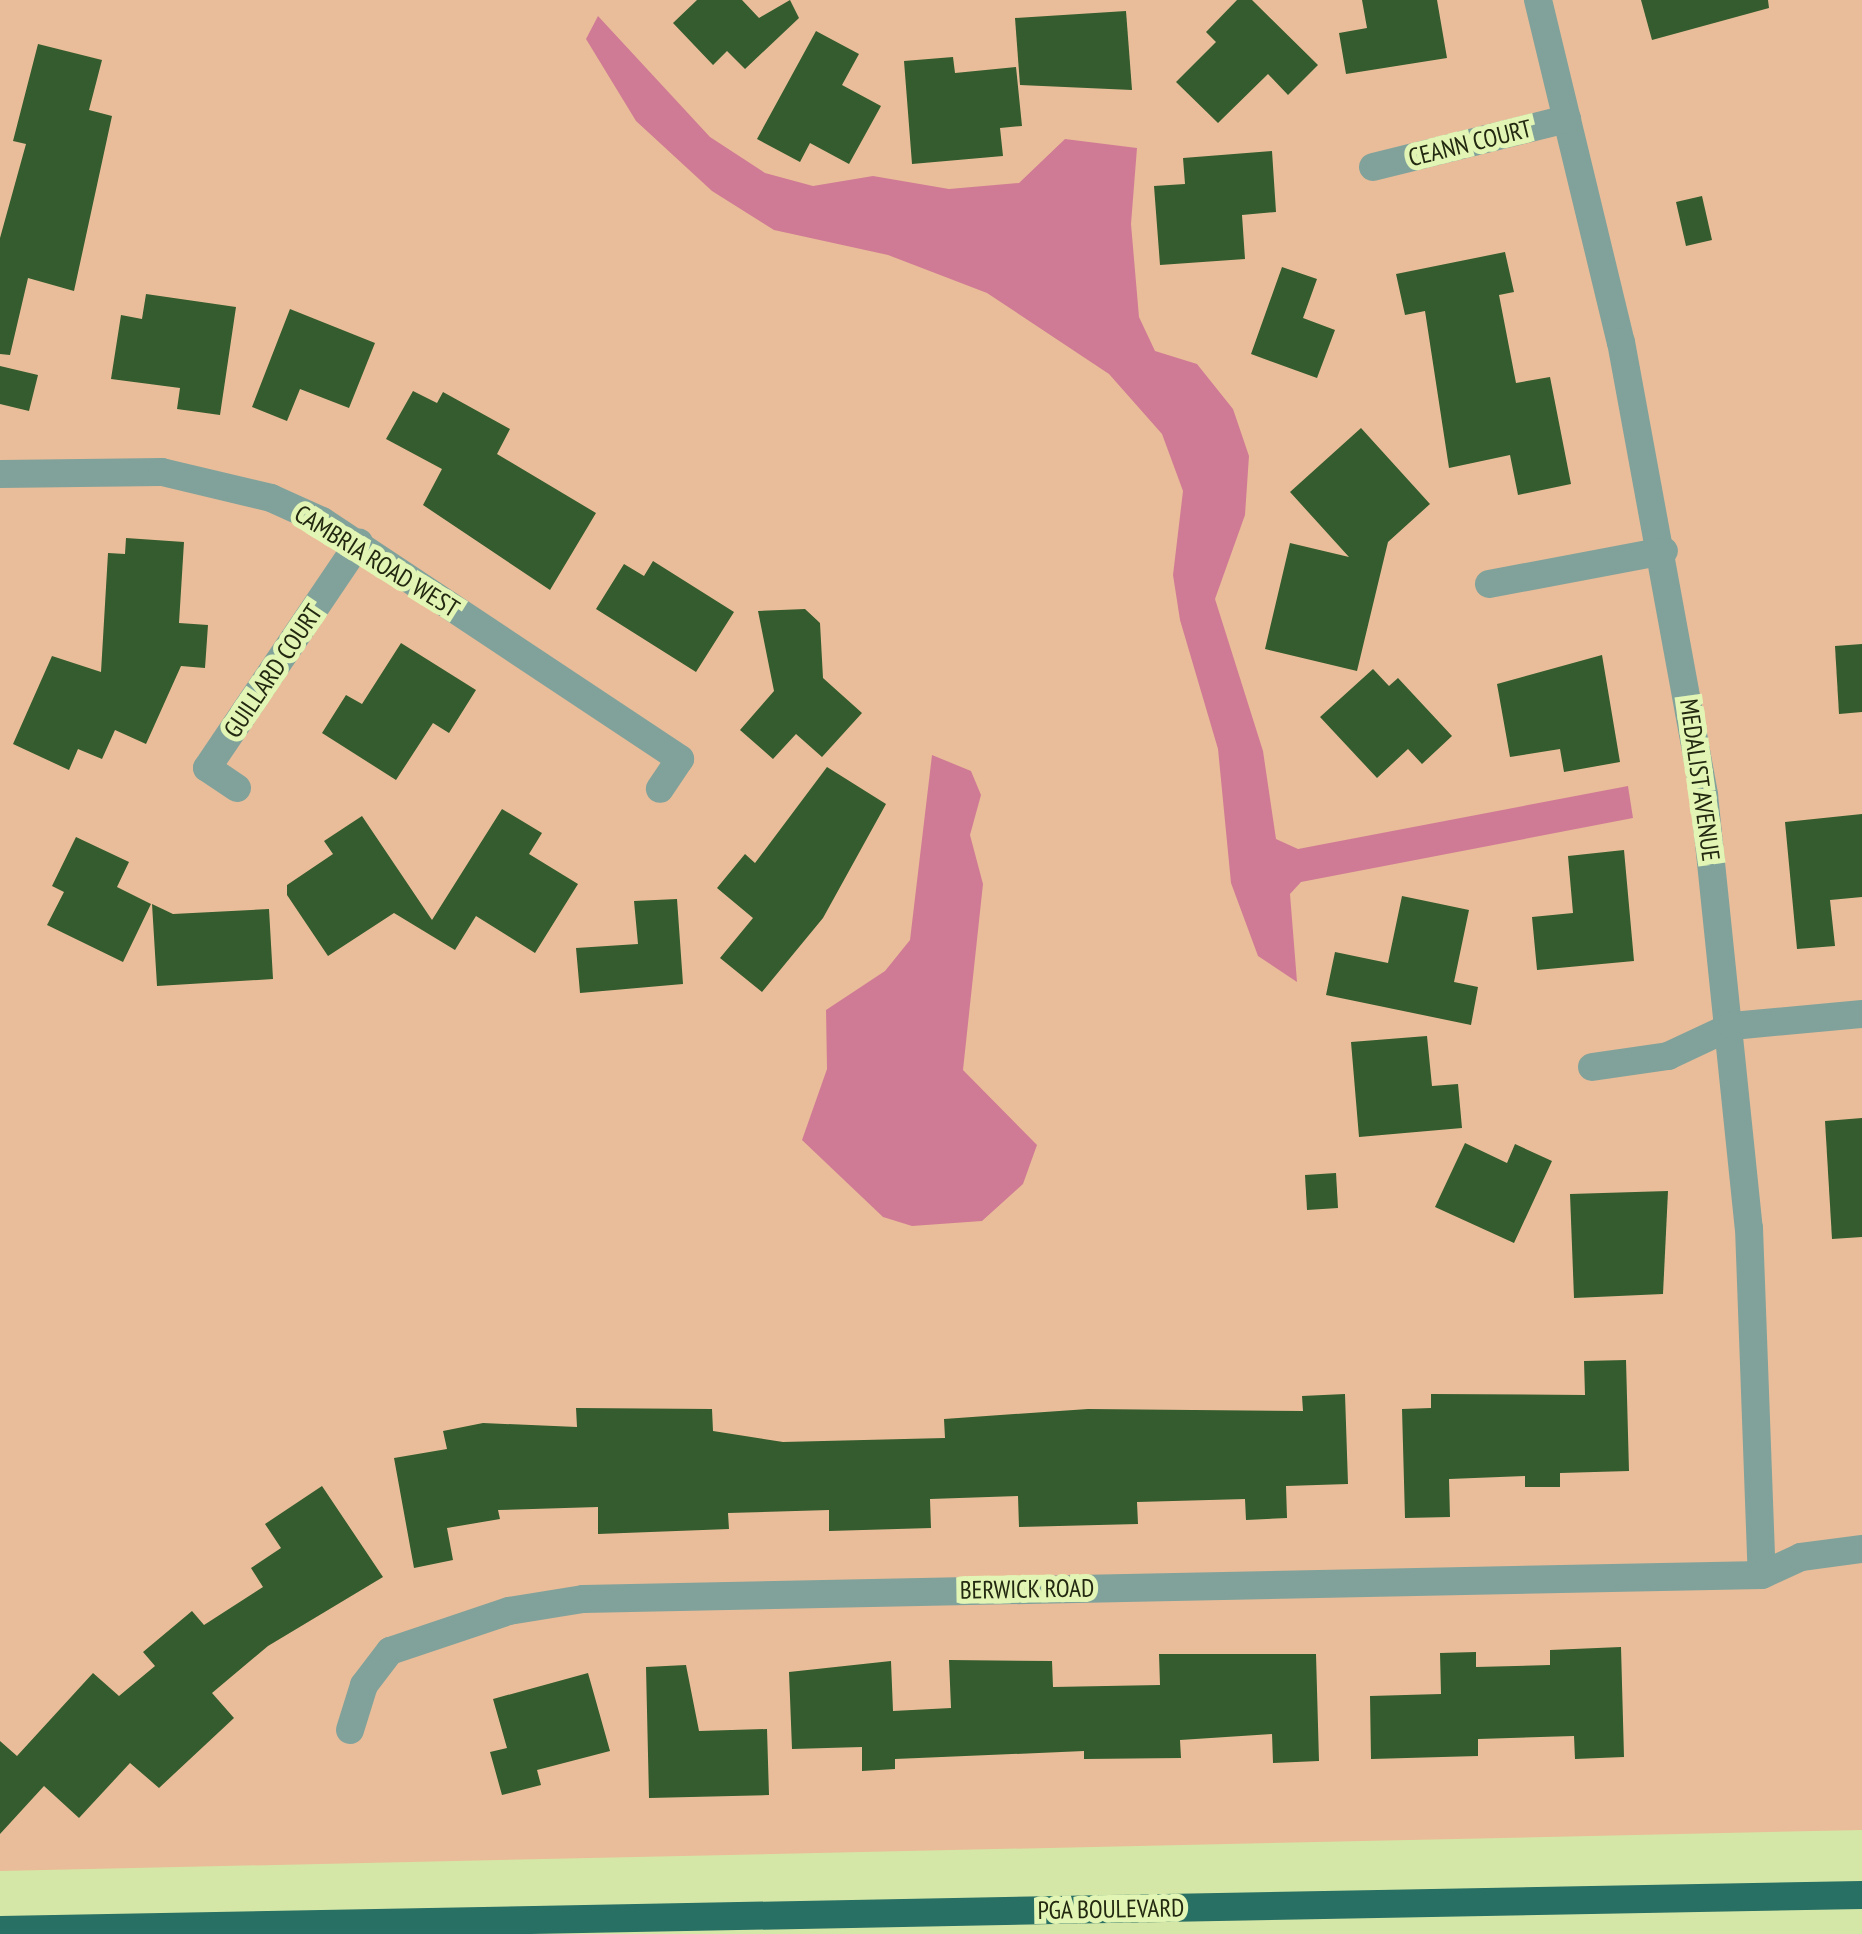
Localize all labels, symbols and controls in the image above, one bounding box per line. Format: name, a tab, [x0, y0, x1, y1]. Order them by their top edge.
street label: CEANN COURT	[1405, 113, 1535, 173]
street label: CAMBRIA ROAD WEST	[289, 498, 465, 624]
street label: GUILLARD COURT	[218, 599, 328, 743]
street label: MEDALIST AVENUE	[1674, 696, 1726, 864]
street label: BERWICK ROAD	[959, 1573, 1095, 1605]
street label: PGA BOULEVARD	[1037, 1893, 1185, 1925]

